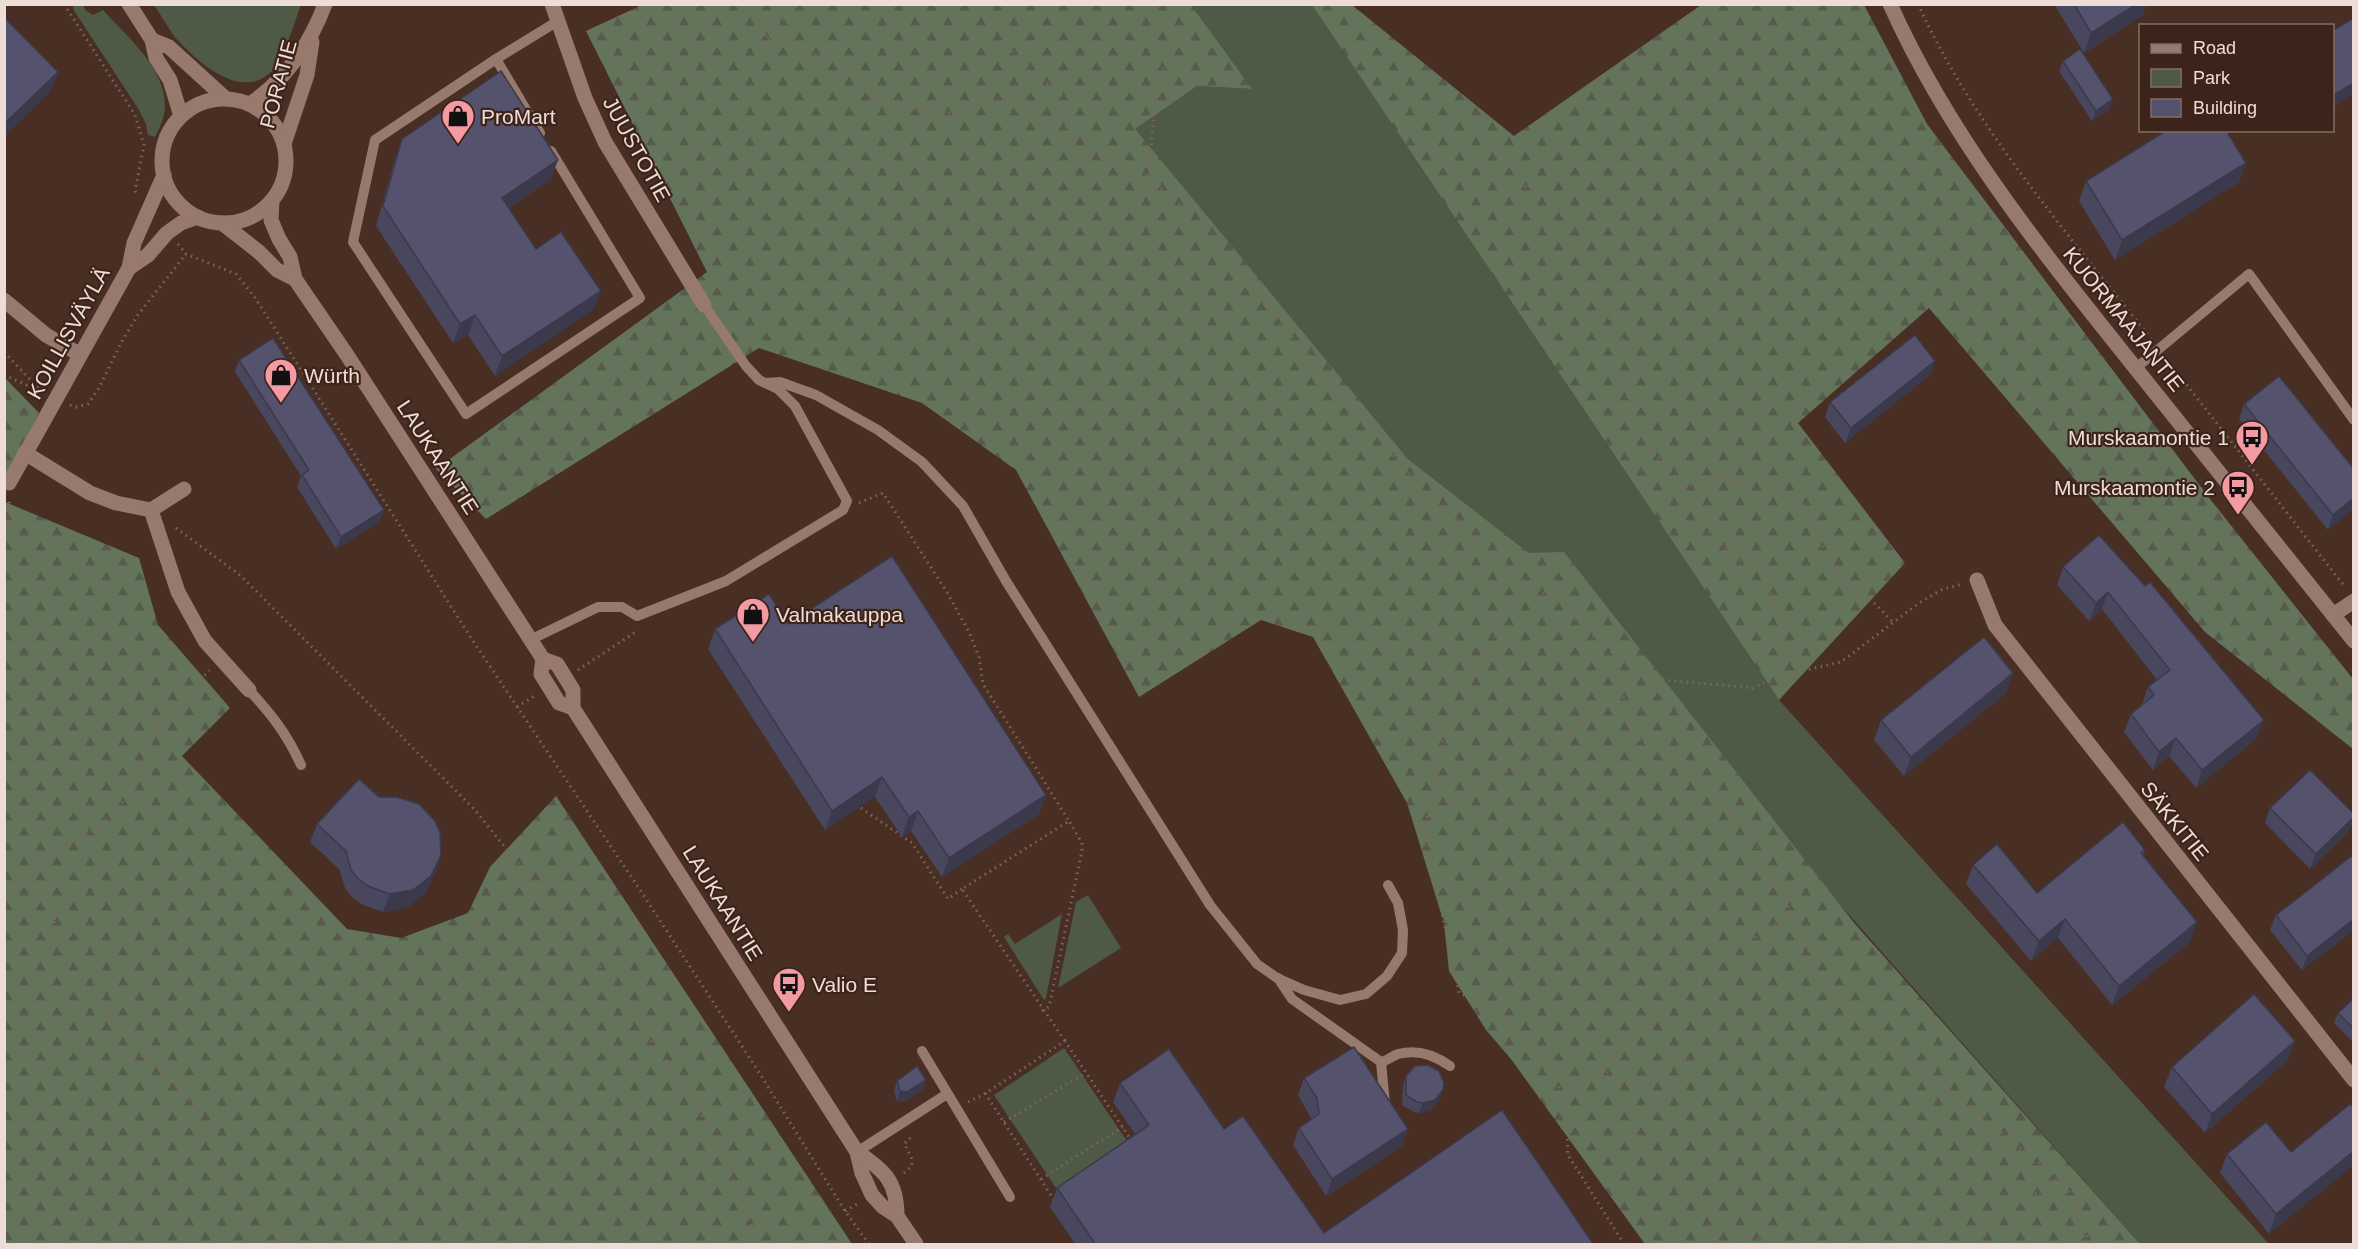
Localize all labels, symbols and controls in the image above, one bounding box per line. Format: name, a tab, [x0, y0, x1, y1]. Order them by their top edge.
legend	[2139, 24, 2334, 132]
street label: PORATIE	[255, 37, 301, 131]
text: Road	[2193, 38, 2236, 58]
text: Park	[2193, 68, 2231, 88]
street label: JUUSTOTIE	[599, 93, 675, 205]
shop icon: ProMart	[440, 98, 476, 145]
text: Building	[2193, 98, 2257, 118]
place label: ProMart	[481, 105, 556, 128]
street label: KUORMAAJANTIE	[2059, 242, 2189, 396]
street label: KOILLISVÄYLÄ	[22, 263, 114, 403]
shop icon: Würth	[263, 357, 299, 404]
place label: Würth	[304, 364, 360, 387]
street label: LAUKAANTIE	[393, 396, 483, 518]
bus stop icon: Murskaamontie 1	[2234, 419, 2270, 466]
place label: Murskaamontie 1	[2068, 426, 2229, 449]
bus stop icon: Murskaamontie 2	[2220, 469, 2256, 516]
place label: Murskaamontie 2	[2054, 476, 2215, 499]
shop icon: Valmakauppa	[735, 596, 771, 643]
place label: Valmakauppa	[776, 603, 903, 626]
street label: SÄKKITIE	[2136, 777, 2214, 865]
street label: LAUKAANTIE	[679, 841, 767, 965]
bus stop icon: Valio E	[771, 966, 807, 1013]
place label: Valio E	[812, 973, 877, 996]

